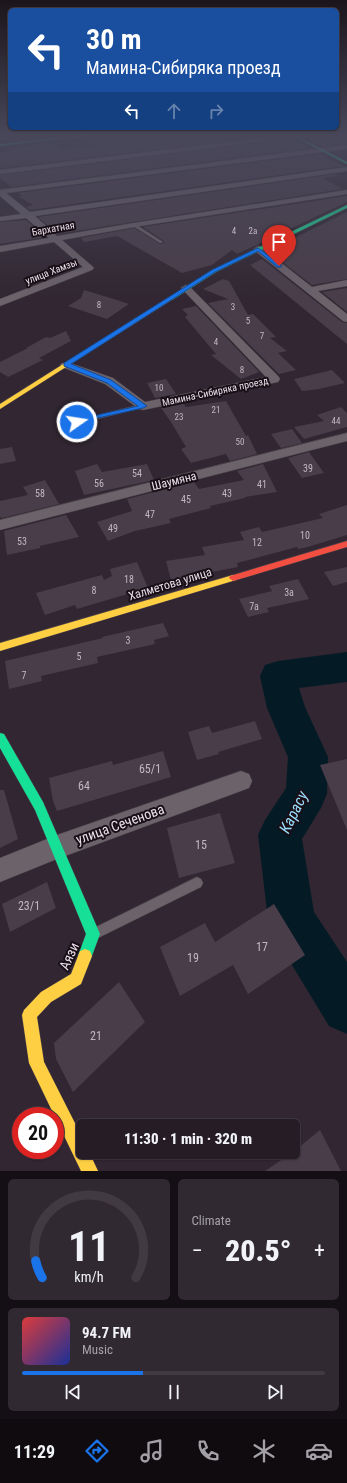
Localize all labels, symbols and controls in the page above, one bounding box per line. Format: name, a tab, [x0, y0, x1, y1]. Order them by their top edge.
text: 30 m	[86, 23, 142, 56]
icon: left	[20, 24, 72, 76]
text: Мамина-Сибиряка проезд	[86, 57, 281, 78]
icon: left	[121, 100, 143, 122]
icon: ahead	[163, 100, 185, 122]
icon: right	[205, 100, 227, 122]
street label: Бархатная	[31, 219, 75, 238]
pin	[262, 225, 296, 266]
house number: 4	[232, 226, 237, 236]
house number: 2а	[249, 226, 257, 236]
icon: arrive	[268, 231, 290, 253]
street label: улица Хамзы	[24, 257, 79, 286]
house number: 8	[97, 300, 101, 310]
house number: 3	[231, 302, 235, 312]
house number: 5	[246, 316, 251, 326]
house number: 7	[260, 331, 265, 341]
house number: 4	[214, 337, 219, 347]
house number: 8	[240, 365, 244, 375]
street label: Мамина-Сибиряка проезд	[161, 375, 270, 408]
house number: 10	[155, 383, 163, 393]
position arrow	[56, 401, 98, 443]
house number: 21	[212, 405, 220, 415]
house number: 23	[175, 412, 183, 422]
house number: 44	[332, 416, 341, 426]
house number: 50	[236, 437, 244, 447]
house number: 39	[303, 463, 313, 474]
house number: 54	[132, 468, 142, 479]
street label: Шаумяна	[150, 469, 198, 493]
house number: 56	[94, 478, 104, 489]
house number: 41	[257, 479, 267, 490]
house number: 58	[35, 488, 45, 499]
house number: 43	[222, 488, 232, 499]
house number: 45	[181, 494, 191, 505]
house number: 47	[145, 509, 155, 520]
house number: 49	[108, 523, 118, 534]
house number: 10	[300, 530, 310, 541]
house number: 53	[17, 536, 27, 547]
house number: 12	[252, 537, 262, 548]
street label: Халметова улица	[127, 565, 214, 603]
house number: 18	[124, 574, 134, 585]
house number: 8	[92, 585, 97, 596]
house number: 3а	[284, 587, 294, 598]
house number: 7а	[249, 601, 259, 612]
house number: 3	[126, 635, 131, 646]
house number: 5	[77, 651, 82, 662]
house number: 7	[22, 670, 27, 681]
house number: 65/1	[139, 762, 161, 776]
house number: 64	[78, 779, 90, 793]
water label: Карасу	[275, 787, 312, 837]
street label: улица Сеченова	[74, 801, 166, 847]
house number: 15	[195, 838, 207, 852]
house number: 23/1	[18, 899, 40, 913]
street label: Аязи	[56, 940, 82, 972]
house number: 17	[256, 940, 268, 954]
house number: 19	[187, 951, 199, 965]
house number: 21	[90, 1029, 102, 1043]
speed limit sign: 20	[12, 1107, 64, 1159]
text: 11:30 · 1 min · 320 m	[124, 1130, 252, 1148]
text: Climate	[192, 1213, 231, 1228]
text: 11	[68, 1221, 110, 1270]
text: 20.5°	[225, 1233, 292, 1268]
text: −	[192, 1238, 203, 1263]
text: +	[314, 1238, 325, 1263]
text: km/h	[74, 1268, 103, 1284]
text: 94.7 FM	[82, 1324, 131, 1342]
text: Music	[82, 1342, 113, 1357]
icon: previous	[62, 1381, 84, 1403]
icon: pause	[163, 1381, 185, 1403]
icon: next	[264, 1381, 286, 1403]
icon: directions	[83, 1437, 111, 1465]
icon: music	[138, 1437, 166, 1465]
icon: phone	[194, 1437, 222, 1465]
icon: climate	[250, 1437, 278, 1465]
icon: car	[305, 1437, 333, 1465]
text: 11:29	[14, 1441, 55, 1462]

